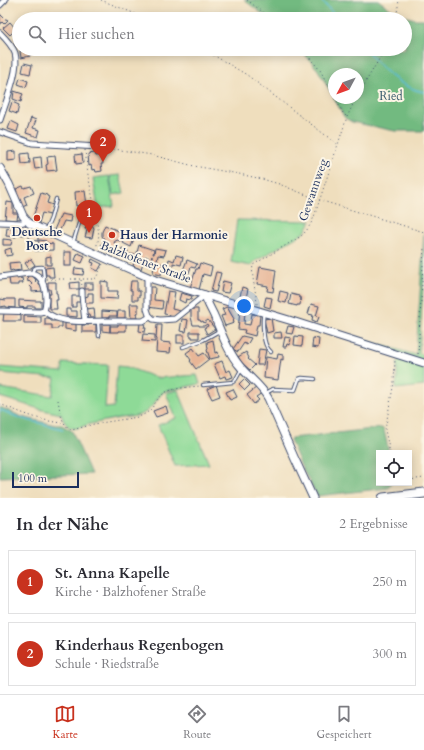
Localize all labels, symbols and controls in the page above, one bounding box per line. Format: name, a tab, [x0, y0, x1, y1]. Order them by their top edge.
search box	[12, 12, 412, 56]
icon: search	[26, 23, 48, 45]
text: Hier suchen	[58, 24, 135, 44]
north arrow	[328, 68, 364, 104]
park label: Ried	[379, 88, 403, 104]
pin: 2	[90, 129, 116, 162]
street label: Gewannweg	[295, 156, 331, 223]
pin: 1	[76, 200, 102, 233]
marker: Deutsche Post	[32, 213, 42, 223]
place label: Deutsche Post	[11, 224, 63, 254]
place label: Haus der Harmonie	[120, 227, 228, 243]
marker: Haus der Harmonie	[107, 230, 117, 240]
street label: Balzhofener Straße	[98, 237, 194, 287]
your location	[234, 296, 254, 316]
map controls	[376, 450, 412, 486]
button: locate	[376, 450, 412, 486]
scale bar	[12, 470, 79, 489]
text: 100 m	[18, 471, 47, 486]
text: In der Nähe	[16, 513, 109, 536]
text: 2 Ergebnisse	[339, 515, 408, 533]
text: St. Anna Kapelle	[55, 563, 170, 583]
text: 1	[27, 573, 33, 591]
text: 250 m	[373, 573, 407, 591]
text: Kirche · Balzhofener Straße	[55, 583, 206, 601]
text: Kinderhaus Regenbogen	[55, 635, 224, 655]
text: 2	[27, 645, 33, 663]
text: 300 m	[373, 645, 407, 663]
text: Schule · Riedstraße	[55, 655, 159, 673]
tab: Karte	[53, 703, 78, 742]
tab: Route	[183, 703, 211, 742]
tab: Gespeichert	[317, 703, 371, 742]

